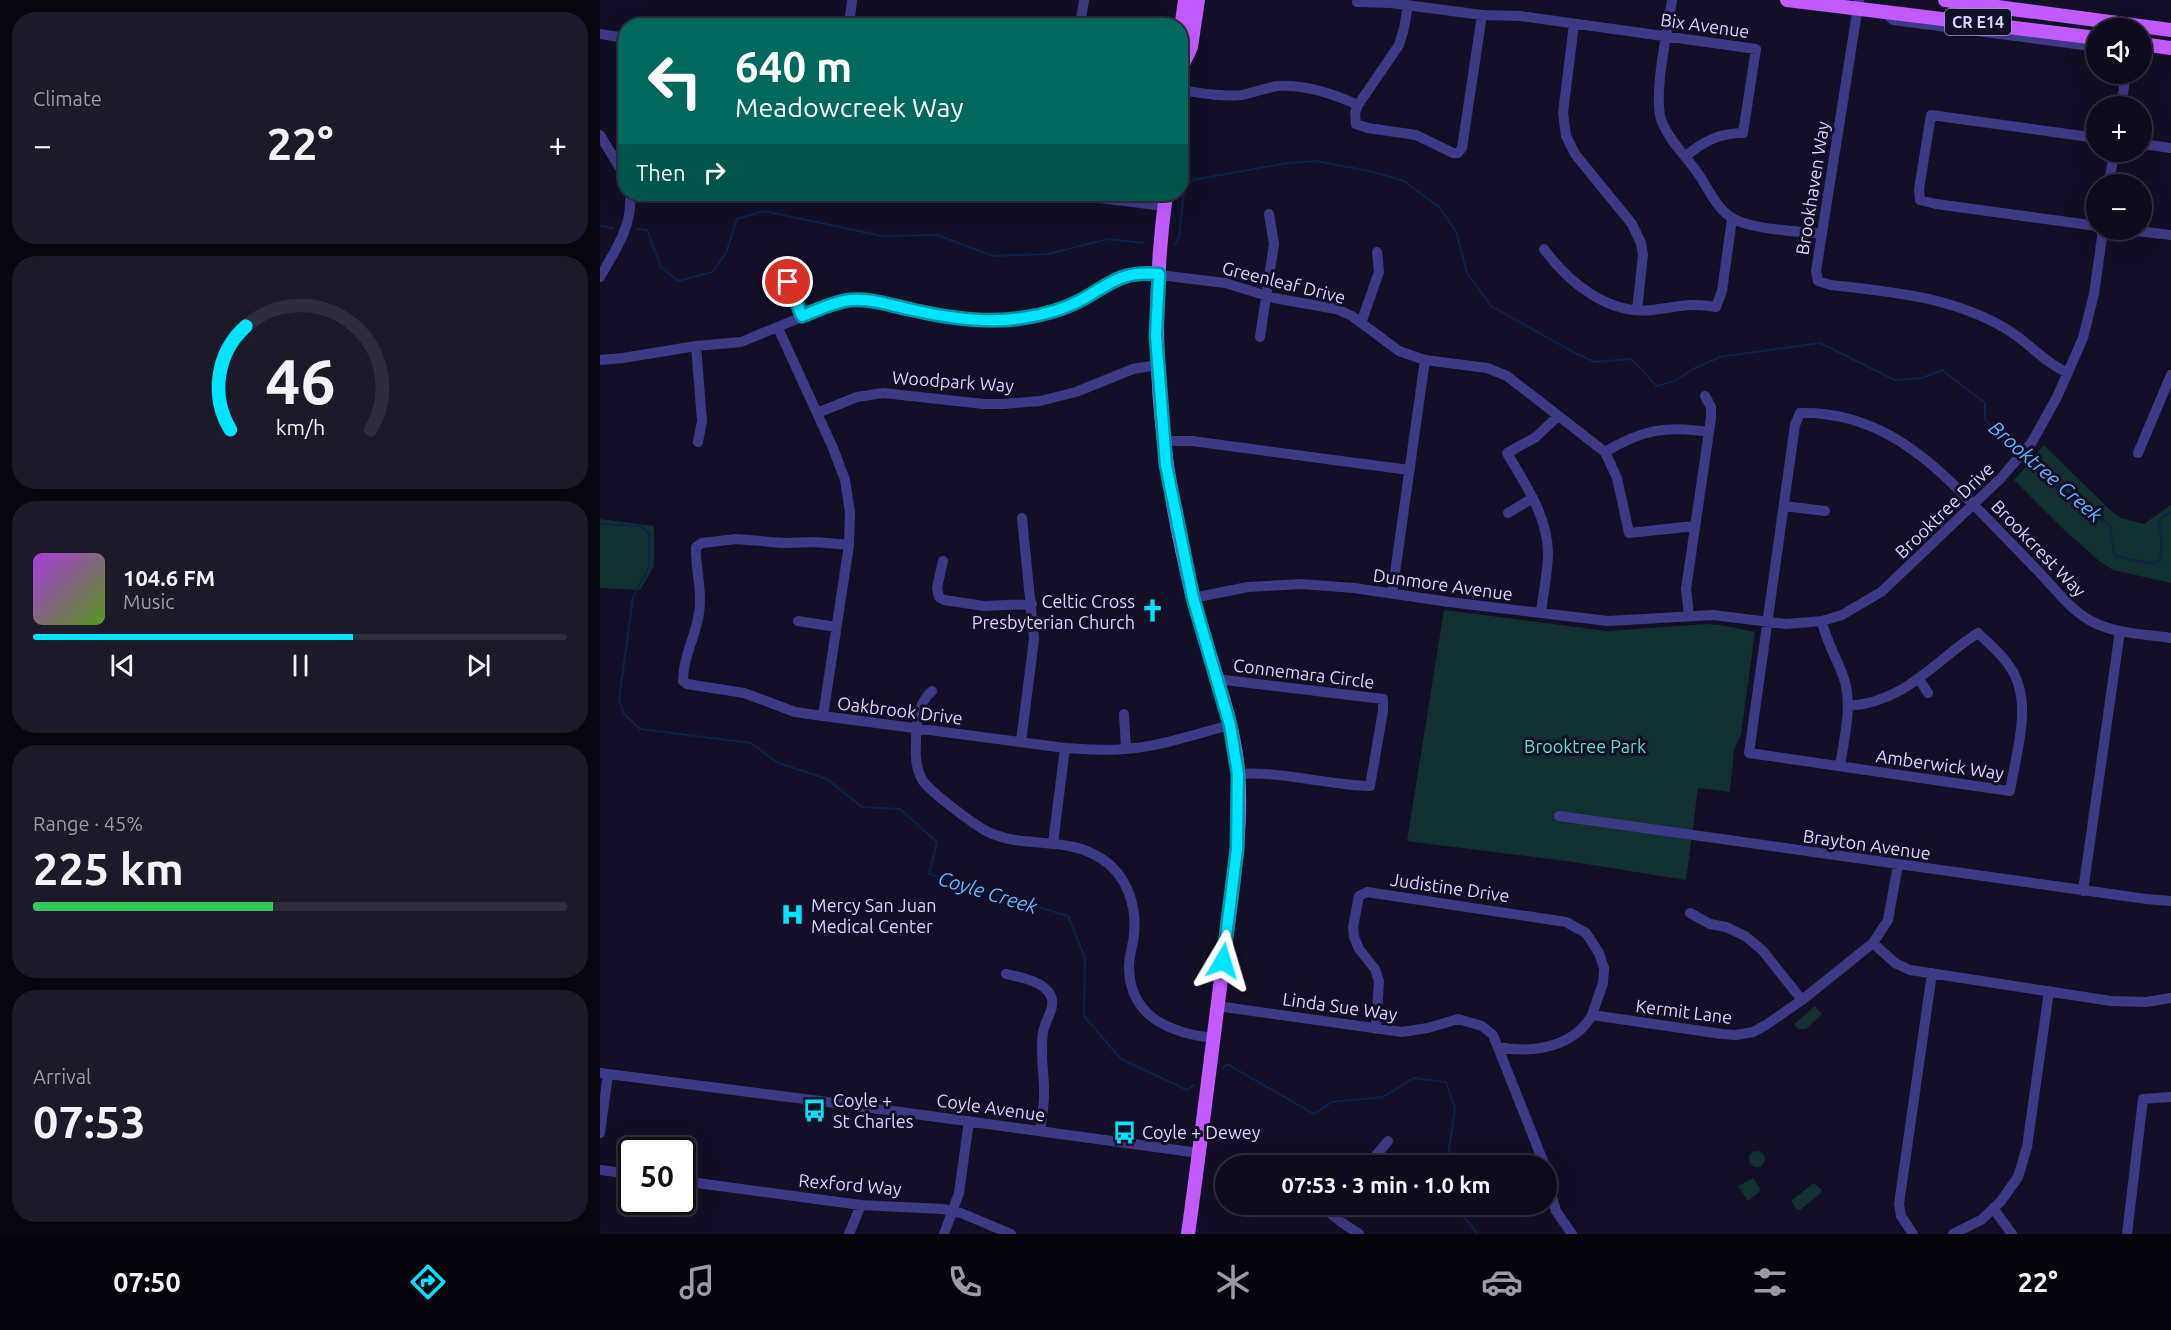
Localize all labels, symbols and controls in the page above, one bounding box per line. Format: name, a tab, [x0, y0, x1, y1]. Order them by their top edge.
street label: Bix Avenue	[1659, 9, 1751, 41]
road number: CR E14	[1945, 9, 2011, 35]
map controls	[2086, 18, 2152, 240]
button: sound	[2086, 18, 2152, 84]
icon: left	[636, 42, 714, 120]
text: 640 m	[735, 43, 852, 90]
text: Climate	[33, 87, 102, 110]
text: Meadowcreek Way	[735, 92, 963, 122]
button: +	[2086, 96, 2152, 162]
text: 22°	[267, 118, 333, 169]
street label: Brookhaven Way	[1792, 119, 1833, 256]
text: −	[33, 126, 52, 163]
text: +	[548, 126, 567, 163]
icon: right	[698, 156, 731, 189]
text: Then	[636, 160, 686, 185]
button: −	[2086, 174, 2152, 240]
pin	[762, 256, 813, 307]
street label: Greenleaf Drive	[1220, 257, 1348, 307]
icon: arrive	[771, 265, 804, 298]
text: 46	[265, 346, 335, 416]
street label: Woodpark Way	[891, 367, 1015, 395]
text: km/h	[275, 415, 325, 439]
water label: Brooktree Creek	[1985, 416, 2108, 527]
street label: Brooktree Drive	[1891, 458, 1997, 562]
street label: Brookcrest Way	[1988, 496, 2090, 601]
street label: Dunmore Avenue	[1372, 564, 1514, 604]
text: 104.6 FM	[123, 565, 215, 590]
text: Music	[123, 590, 175, 613]
place label: Celtic Cross Presbyterian Church	[972, 591, 1135, 632]
church icon: Celtic Cross Presbyterian Church	[1140, 598, 1166, 624]
icon: previous	[106, 649, 139, 682]
icon: pause	[284, 649, 317, 682]
icon: next	[462, 649, 495, 682]
street label: Connemara Circle	[1232, 654, 1376, 692]
street label: Oakbrook Drive	[836, 692, 964, 728]
park label: Brooktree Park	[1524, 736, 1646, 756]
street label: Amberwick Way	[1875, 745, 2006, 783]
text: Range · 45%	[33, 812, 143, 835]
street label: Brayton Avenue	[1802, 825, 1932, 863]
text: 225 km	[33, 843, 184, 894]
water label: Coyle Creek	[936, 866, 1041, 918]
street label: Judistine Drive	[1389, 869, 1511, 905]
place label: Mercy San Juan Medical Center	[811, 895, 937, 936]
hospital icon: Mercy San Juan Medical Center	[780, 902, 806, 928]
position arrow	[1191, 929, 1255, 993]
street label: Linda Sue Way	[1281, 988, 1399, 1024]
street label: Kermit Lane	[1635, 995, 1733, 1027]
text: Arrival	[33, 1065, 91, 1088]
street label: Coyle Avenue	[935, 1089, 1047, 1125]
place label: Coyle + St Charles	[833, 1090, 914, 1131]
text: 07:53	[33, 1096, 146, 1147]
bus stop icon: Coyle + St Charles	[802, 1097, 828, 1123]
bus stop icon: Coyle + Dewey	[1111, 1119, 1137, 1145]
place label: Coyle + Dewey	[1142, 1122, 1261, 1142]
speed limit sign: 50	[618, 1137, 696, 1215]
street label: Rexford Way	[798, 1170, 903, 1198]
text: 07:53 · 3 min · 1.0 km	[1281, 1172, 1491, 1197]
icon: directions	[407, 1261, 449, 1303]
icon: music	[676, 1261, 718, 1303]
icon: phone	[944, 1261, 986, 1303]
icon: climate	[1212, 1261, 1254, 1303]
icon: car	[1481, 1261, 1523, 1303]
icon: filters	[1749, 1261, 1791, 1303]
text: 07:50	[113, 1267, 181, 1297]
text: 22°	[2018, 1267, 2058, 1297]

